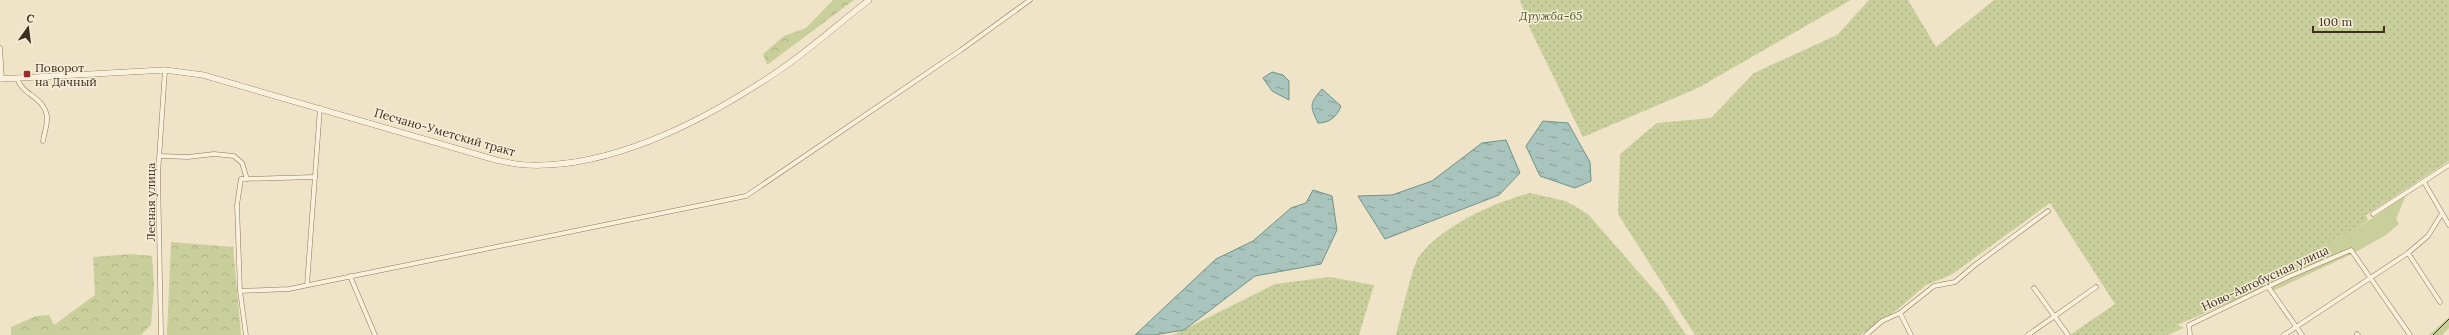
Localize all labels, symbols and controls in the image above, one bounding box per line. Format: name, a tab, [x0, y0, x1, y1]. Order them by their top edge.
north arrow	[8, 8, 48, 48]
park label: Дружба-65	[1519, 8, 1582, 23]
scale bar	[2313, 8, 2384, 34]
text: С	[25, 11, 36, 26]
text: 100 m	[2319, 14, 2352, 29]
place label: Поворот на Дачный	[35, 60, 97, 89]
marker: Поворот на Дачный	[22, 69, 32, 79]
street label: Песчано-Уметский тракт	[373, 105, 517, 159]
street label: Лесная улица	[143, 163, 158, 241]
street label: Ново-Автобусная улица	[2199, 242, 2331, 314]

